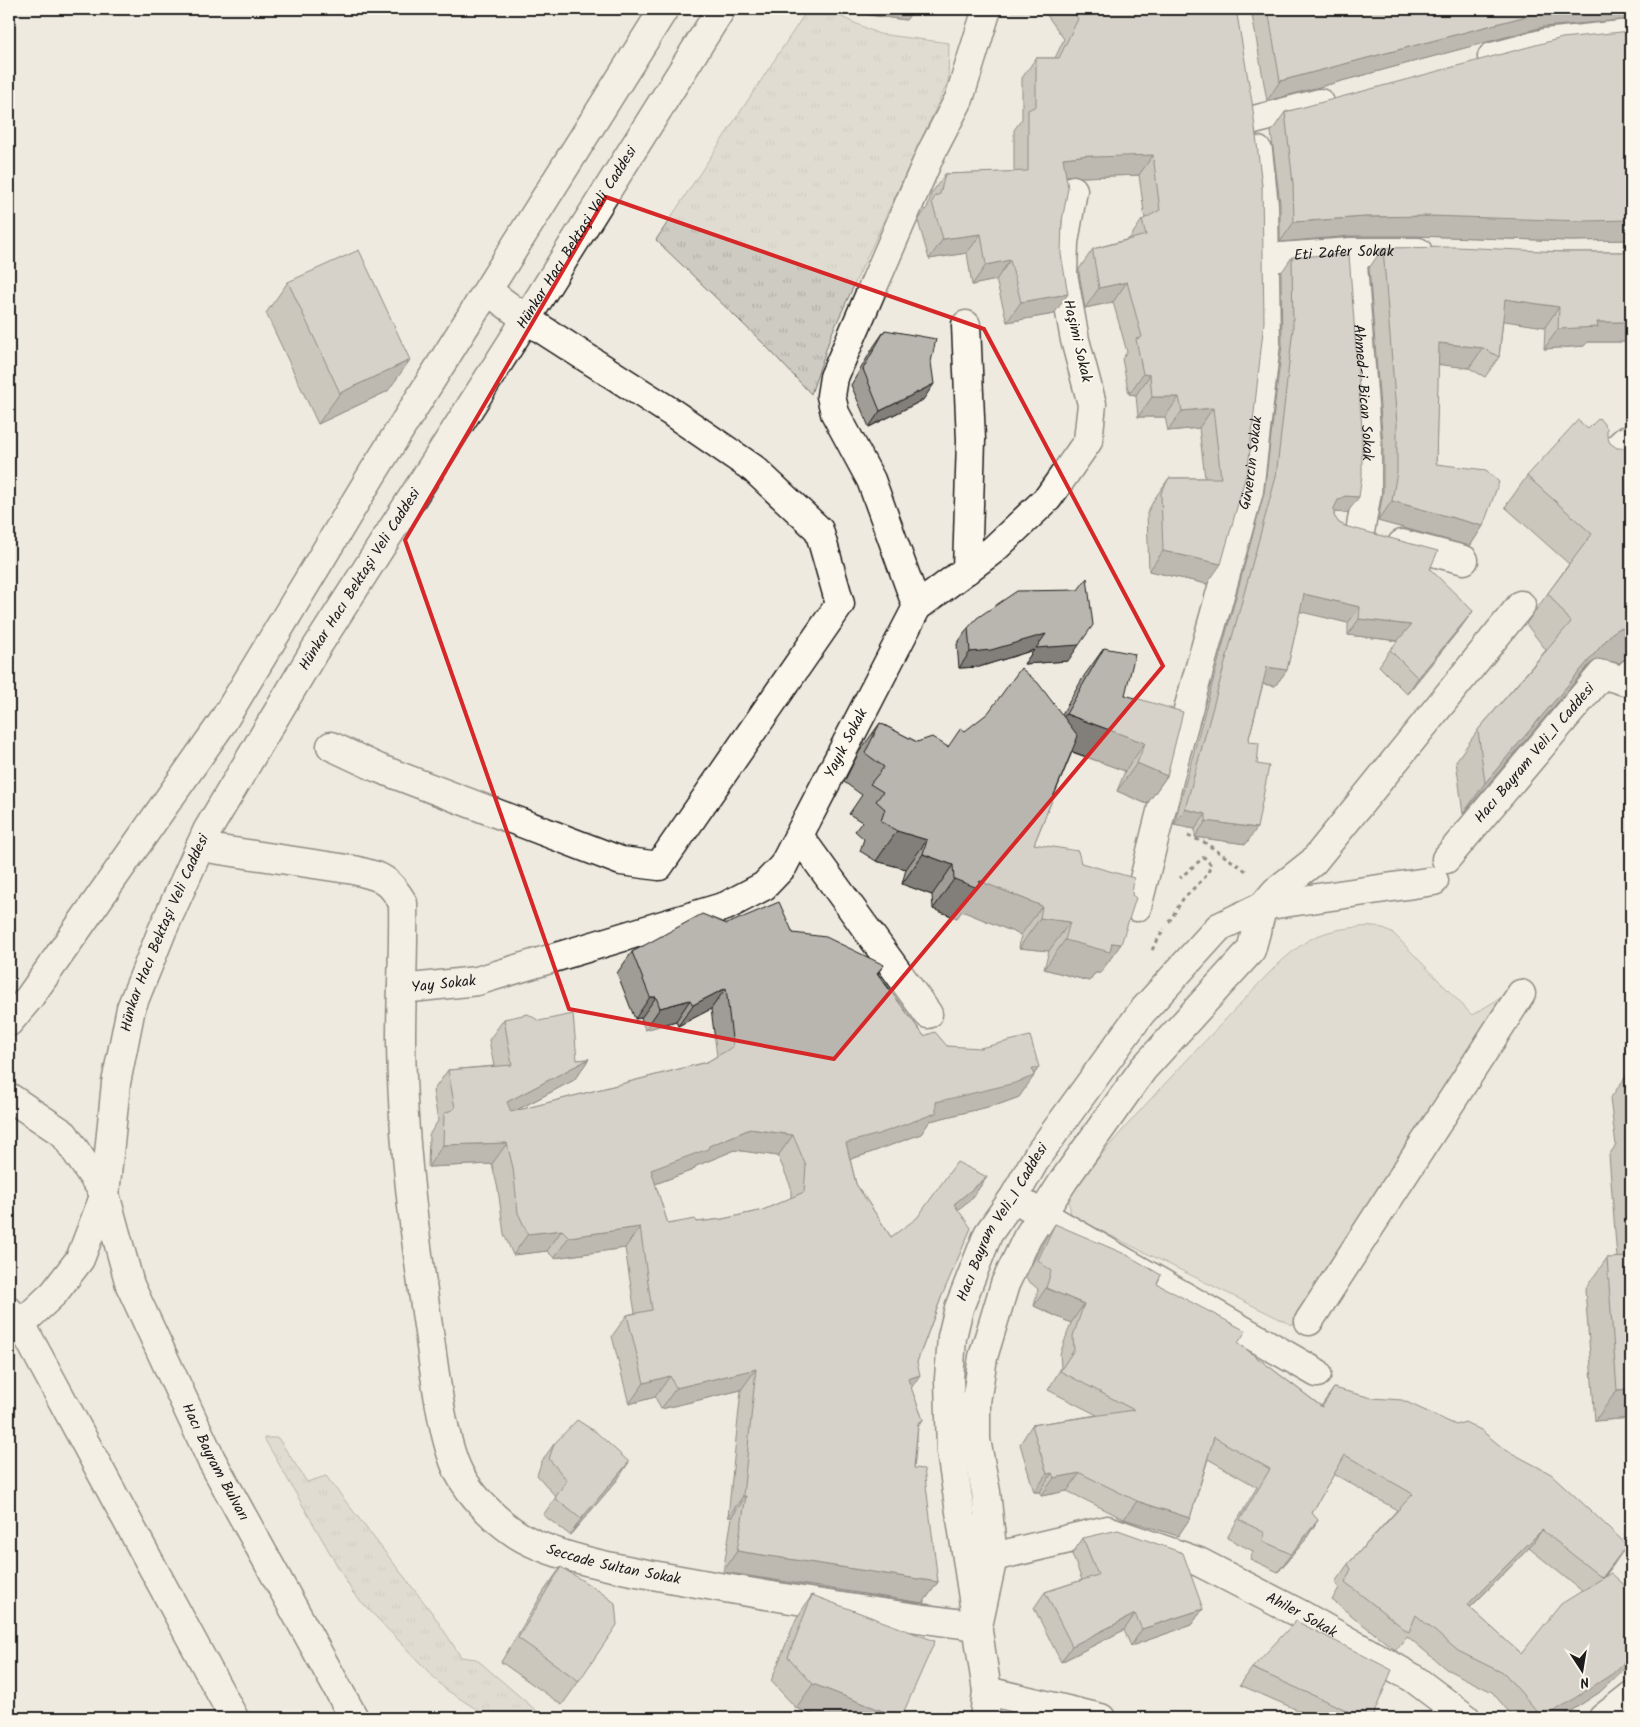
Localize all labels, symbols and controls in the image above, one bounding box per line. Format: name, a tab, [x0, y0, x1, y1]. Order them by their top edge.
street label: Hünkar Hacı Bektaşi Veli Caddesi	[511, 140, 645, 334]
street label: Eti Zafer Sokak	[1293, 240, 1395, 268]
street label: Haşimi Sokak	[1056, 297, 1098, 386]
street label: Ahmed-i Bican Sokak	[1346, 324, 1379, 462]
street label: Güvercin Sokak	[1232, 414, 1270, 513]
street label: Hünkar Hacı Bektaşi Veli Caddesi	[293, 483, 428, 675]
street label: Hacı Bayram Veli_1 Caddesi	[1469, 677, 1602, 829]
street label: Yayık Sokak	[818, 703, 875, 783]
street label: Hünkar Hacı Bektaşi Veli Caddesi	[115, 829, 217, 1034]
street label: Yay Sokak	[410, 969, 478, 1000]
street label: Hacı Bayram Veli_1 Caddesi	[951, 1137, 1055, 1305]
street label: Hacı Bayram Bulvarı	[175, 1399, 255, 1526]
street label: Seccade Sultan Sokak	[543, 1538, 683, 1592]
street label: Ahiler Sokak	[1261, 1586, 1342, 1645]
north arrow	[1558, 1644, 1608, 1694]
text: N	[1578, 1670, 1591, 1693]

